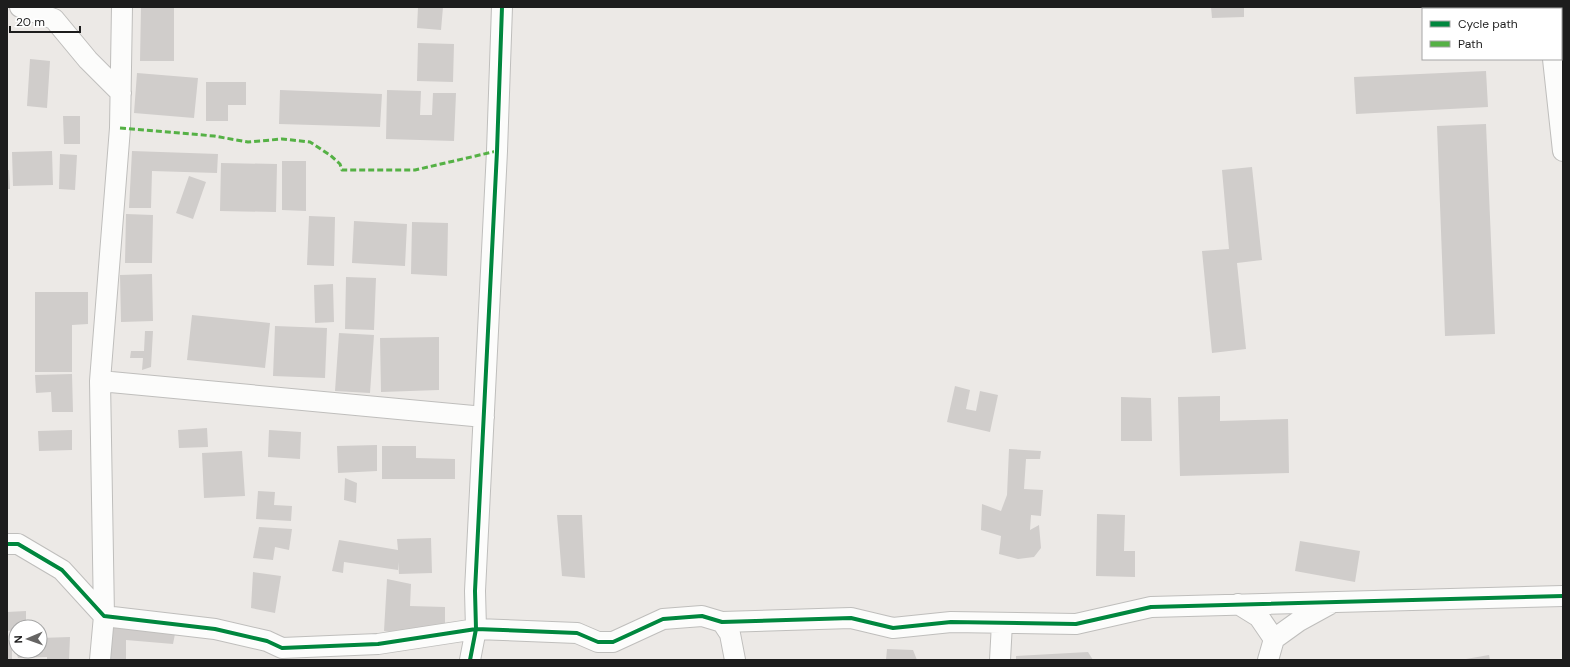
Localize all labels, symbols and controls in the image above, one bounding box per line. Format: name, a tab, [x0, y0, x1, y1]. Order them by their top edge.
scale bar	[10, 8, 80, 34]
legend	[1422, 8, 1562, 60]
text: 20 m	[16, 14, 45, 30]
text: Cycle path	[1458, 16, 1518, 32]
text: Path	[1458, 36, 1483, 52]
north arrow	[8, 619, 48, 659]
text: N	[11, 635, 25, 644]

